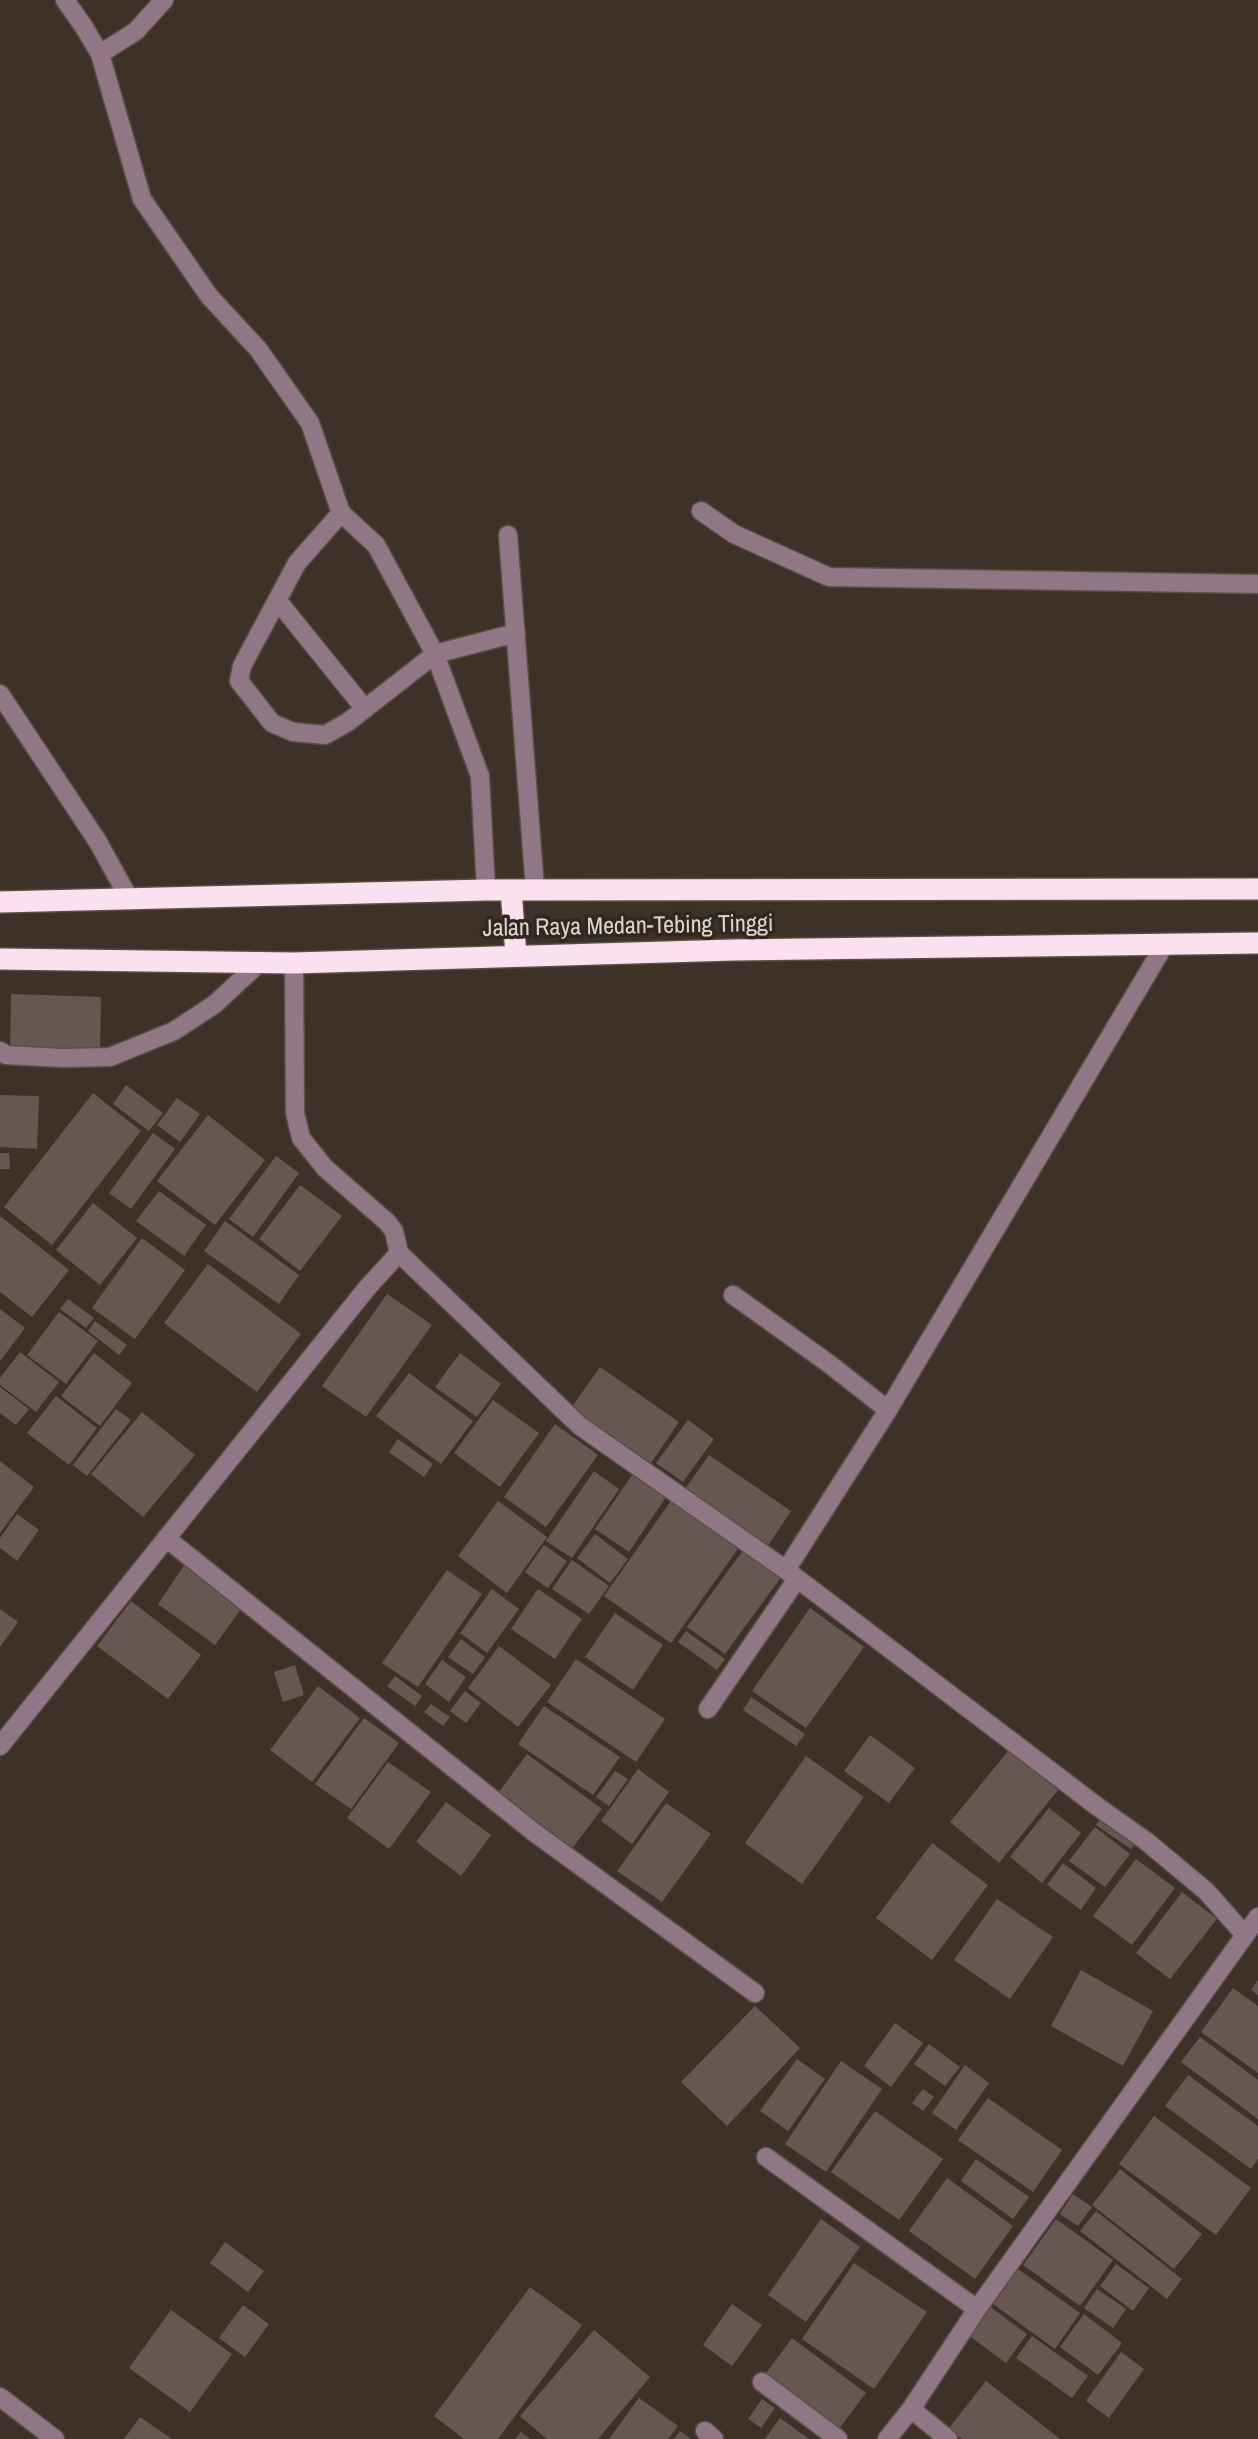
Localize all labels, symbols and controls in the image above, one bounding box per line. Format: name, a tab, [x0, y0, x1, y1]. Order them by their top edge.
street label: Jalan Raya Medan-Tebing Tinggi	[482, 910, 774, 944]

